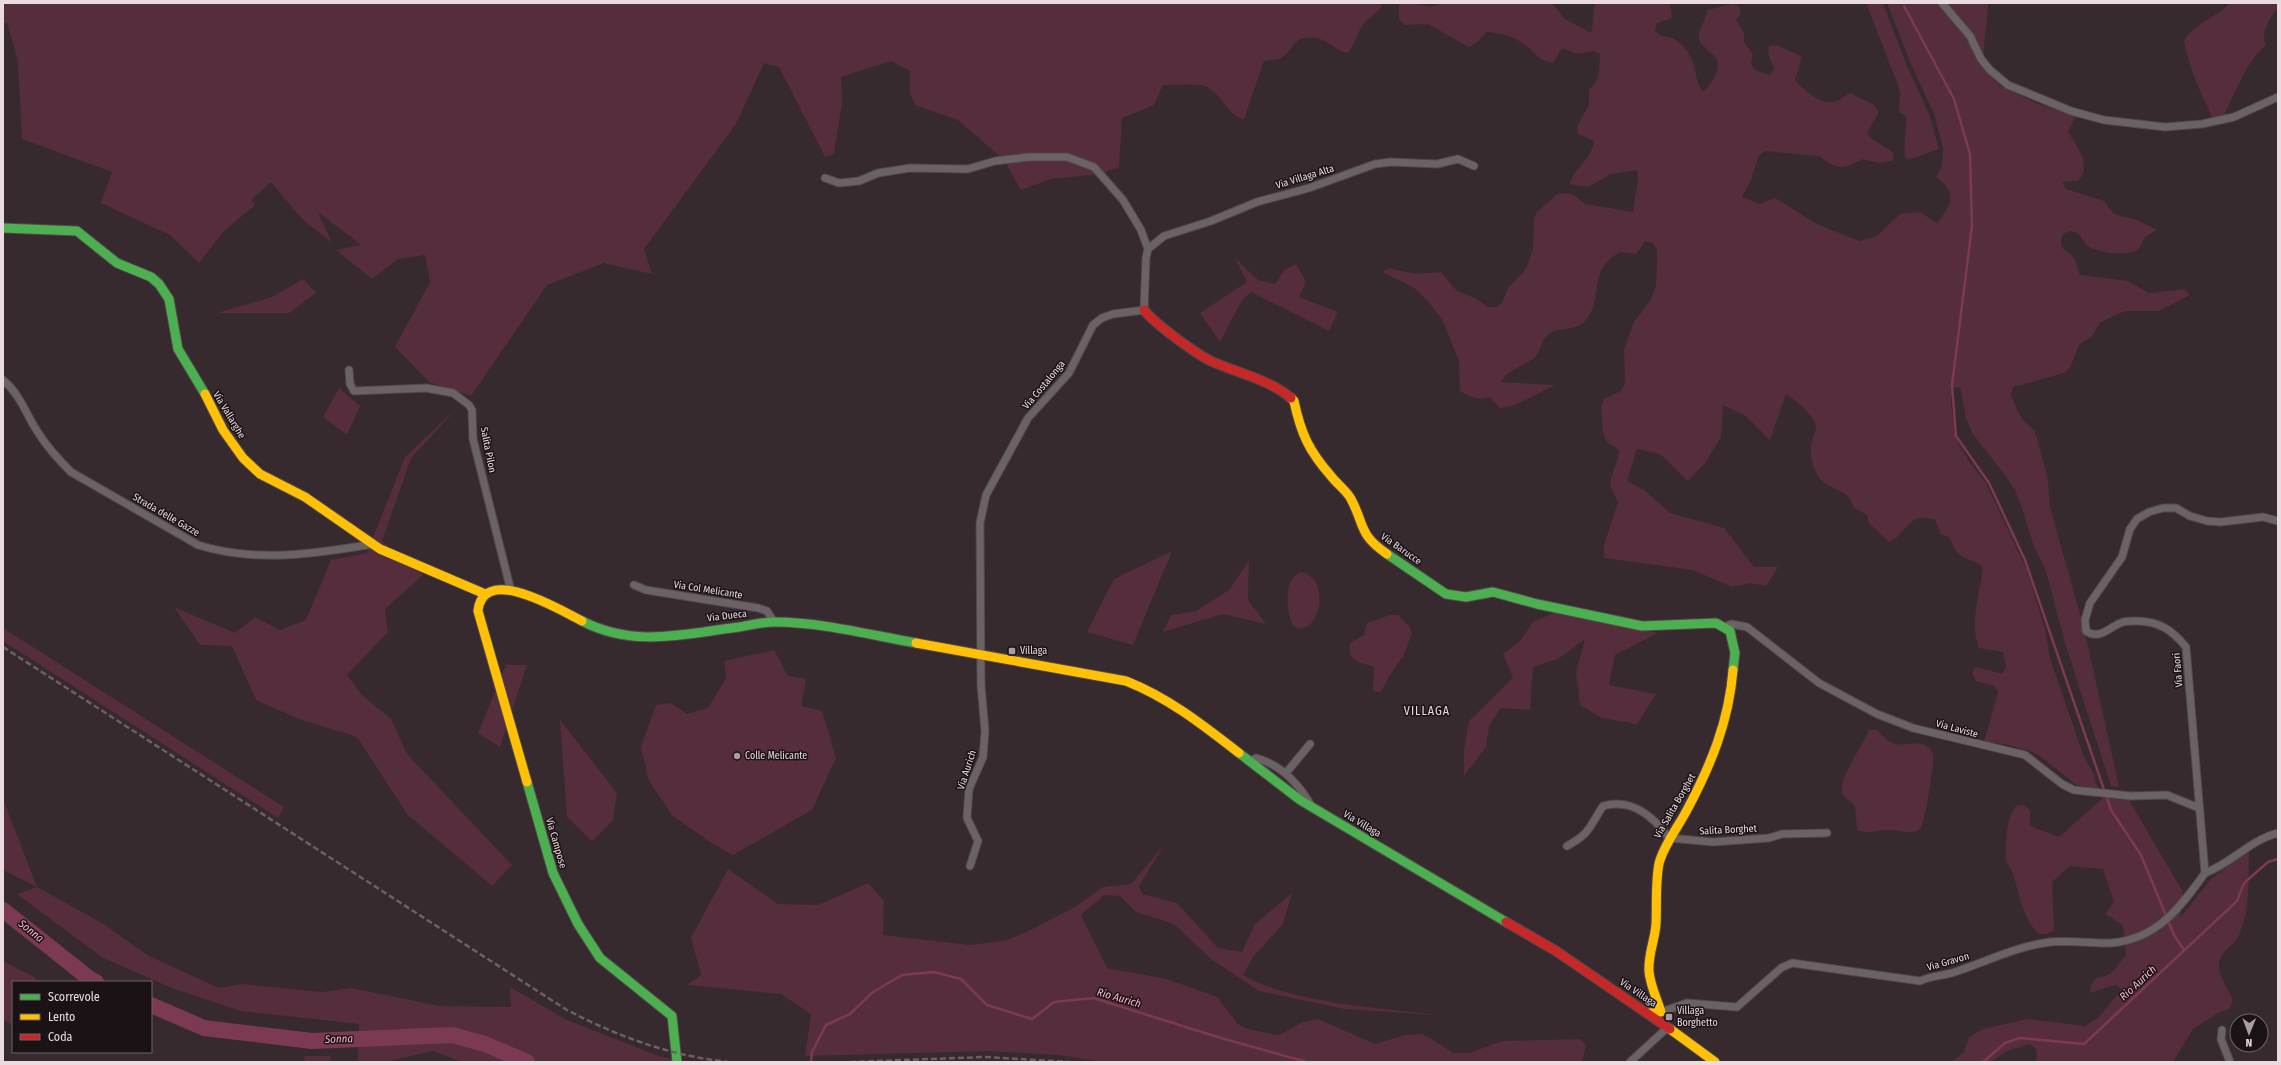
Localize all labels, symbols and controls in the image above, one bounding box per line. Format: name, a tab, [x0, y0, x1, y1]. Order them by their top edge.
street label: Via Villaga Alta	[1274, 162, 1336, 192]
street label: Via Costalonga	[1020, 358, 1068, 412]
street label: Via Vallarghe	[210, 389, 248, 441]
street label: Salita Pilon	[478, 426, 498, 474]
street label: Strada delle Gazze	[130, 491, 202, 539]
street label: Via Barucce	[1378, 531, 1424, 567]
street label: Via Col Melicante	[673, 579, 743, 601]
street label: Via Dueca	[706, 608, 748, 624]
place label: Villaga	[1020, 645, 1047, 657]
marker: Villaga	[1007, 646, 1017, 656]
street label: Via Faori	[2171, 652, 2185, 688]
district label: VILLAGA	[1404, 704, 1450, 718]
street label: Via Laviste	[1935, 718, 1980, 740]
street label: Via Aurich	[955, 749, 979, 791]
place label: Colle Melicante	[745, 750, 807, 762]
marker: Colle Melicante	[732, 751, 742, 761]
street label: Via Salita Borghet	[1652, 771, 1699, 840]
street label: Via Villaga	[1341, 808, 1383, 840]
street label: Via Campose	[543, 816, 569, 870]
street label: Salita Borghet	[1699, 822, 1758, 838]
water label: Sonna	[15, 917, 46, 945]
street label: Via Gravon	[1925, 950, 1971, 974]
water label: Rio Aurich	[2117, 963, 2159, 1003]
street label: Via Villaga	[1617, 976, 1659, 1010]
legend	[12, 981, 152, 1053]
water label: Rio Aurich	[1095, 985, 1143, 1011]
text: Scorrevole	[48, 990, 100, 1004]
place label: Villaga Borghetto	[1677, 1005, 1718, 1029]
text: Lento	[48, 1010, 75, 1024]
marker: Villaga Borghetto	[1664, 1012, 1674, 1022]
north arrow	[2229, 1013, 2269, 1053]
text: Coda	[48, 1030, 73, 1044]
water label: Sonna	[324, 1032, 354, 1046]
text: N	[2245, 1036, 2252, 1049]

